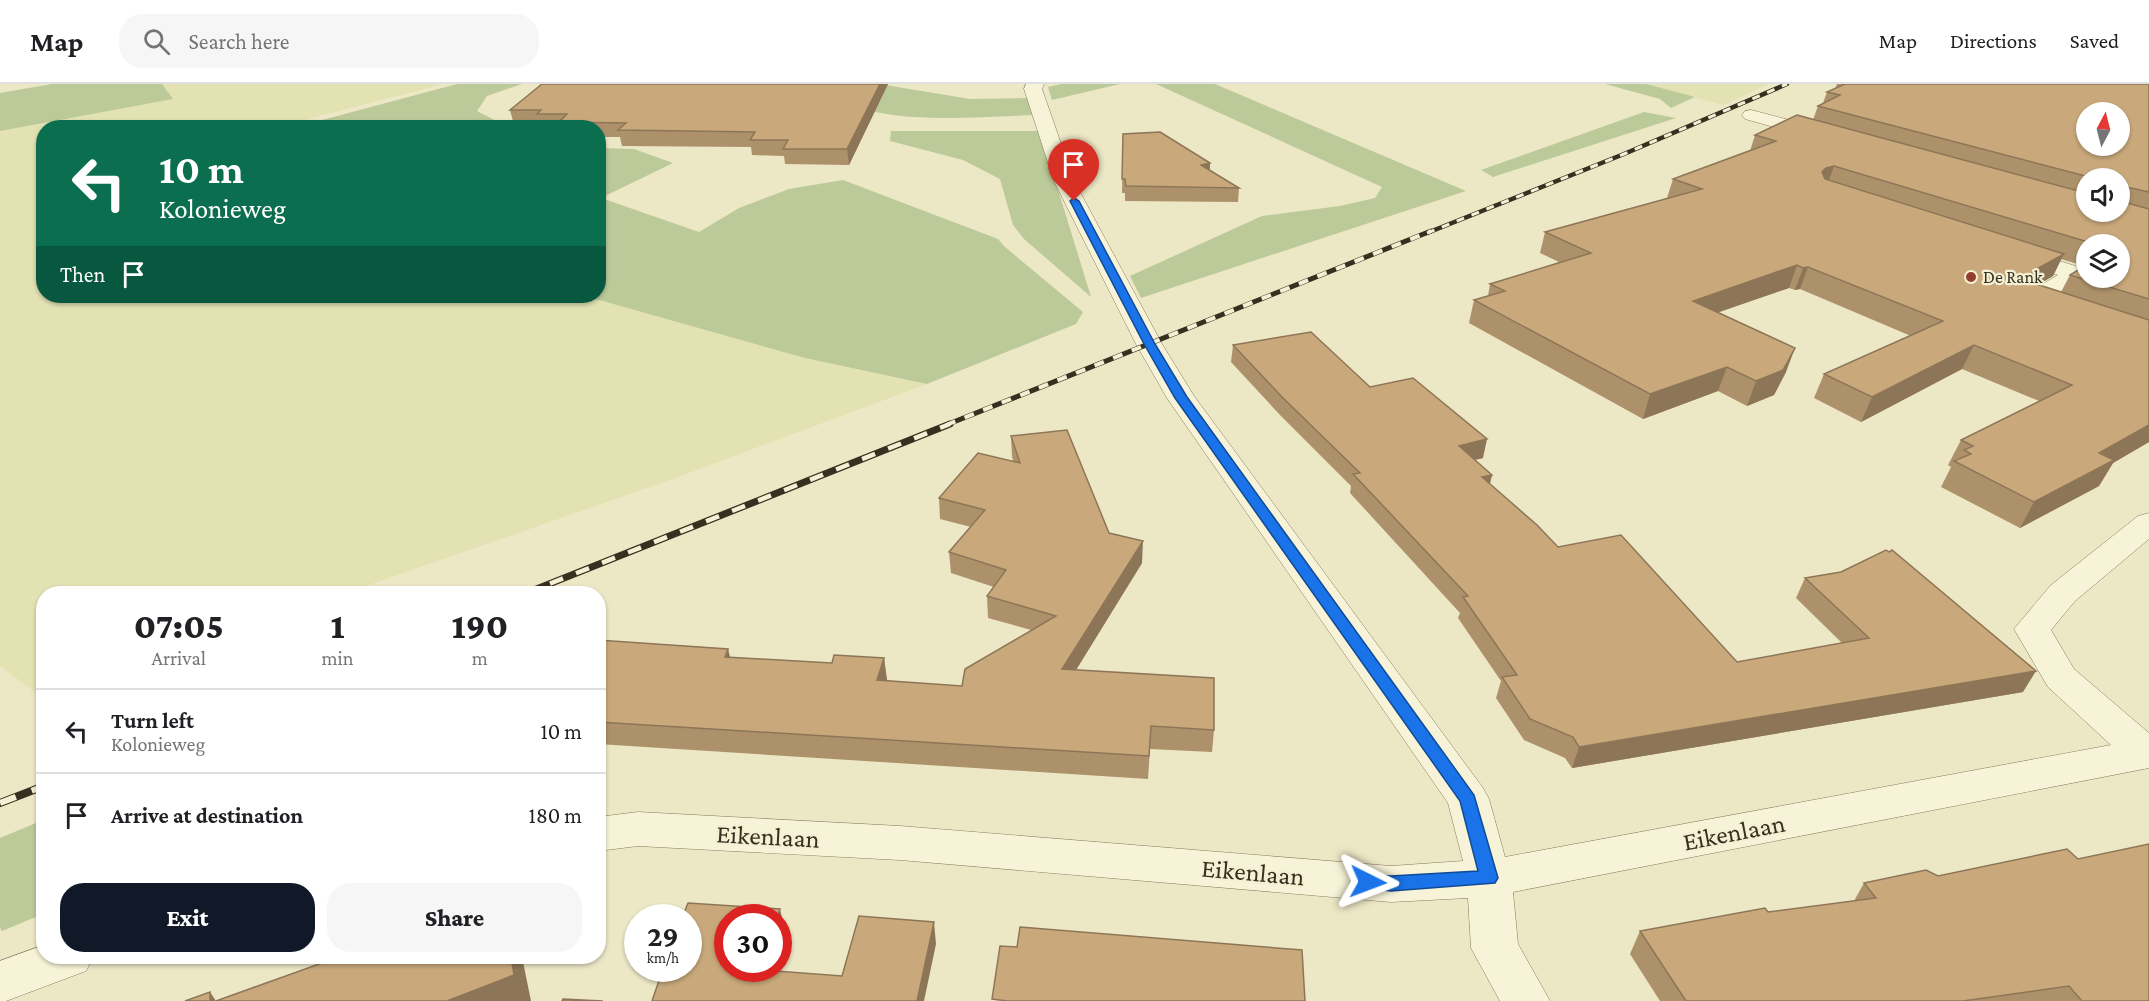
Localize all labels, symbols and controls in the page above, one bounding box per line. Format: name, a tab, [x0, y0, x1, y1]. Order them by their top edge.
search box	[119, 14, 539, 68]
icon: search	[140, 25, 173, 58]
text: Map	[30, 26, 83, 57]
text: Search here	[188, 29, 289, 54]
text: Map	[1879, 29, 1917, 53]
text: Directions	[1950, 29, 2037, 53]
text: Saved	[2070, 29, 2119, 53]
north arrow	[2076, 102, 2130, 156]
map controls	[2076, 102, 2130, 288]
pin	[1048, 139, 1099, 201]
icon: left	[60, 144, 138, 222]
text: 10 m	[159, 145, 244, 192]
icon: arrive	[1057, 148, 1090, 181]
button: sound	[2076, 168, 2130, 222]
text: Kolonieweg	[159, 194, 286, 224]
button: layers	[2076, 234, 2130, 288]
icon: arrive	[117, 258, 150, 291]
text: Then	[60, 262, 105, 287]
place label: De Rank	[1983, 267, 2043, 287]
marker: De Rank	[1964, 270, 1978, 284]
text: 07:05	[134, 606, 224, 646]
text: 1	[330, 606, 345, 646]
text: 190	[451, 606, 508, 646]
text: Arrival	[152, 647, 206, 669]
text: min	[321, 647, 354, 669]
text: m	[472, 647, 488, 669]
text: Turn left	[111, 708, 194, 733]
icon: left	[60, 715, 93, 748]
text: 10 m	[540, 719, 582, 744]
text: Kolonieweg	[111, 733, 205, 755]
icon: arrive	[60, 799, 93, 832]
text: Arrive at destination	[111, 803, 303, 828]
text: 180 m	[529, 803, 582, 828]
street label: Eikenlaan	[1681, 808, 1788, 857]
street label: Eikenlaan	[716, 819, 820, 854]
position arrow	[1336, 850, 1400, 914]
street label: Eikenlaan	[1200, 854, 1306, 891]
button: Exit	[60, 883, 315, 952]
button: Share	[327, 883, 582, 952]
speed limit sign: 30	[714, 904, 792, 982]
text: 29	[647, 919, 679, 952]
text: km/h	[647, 950, 679, 966]

